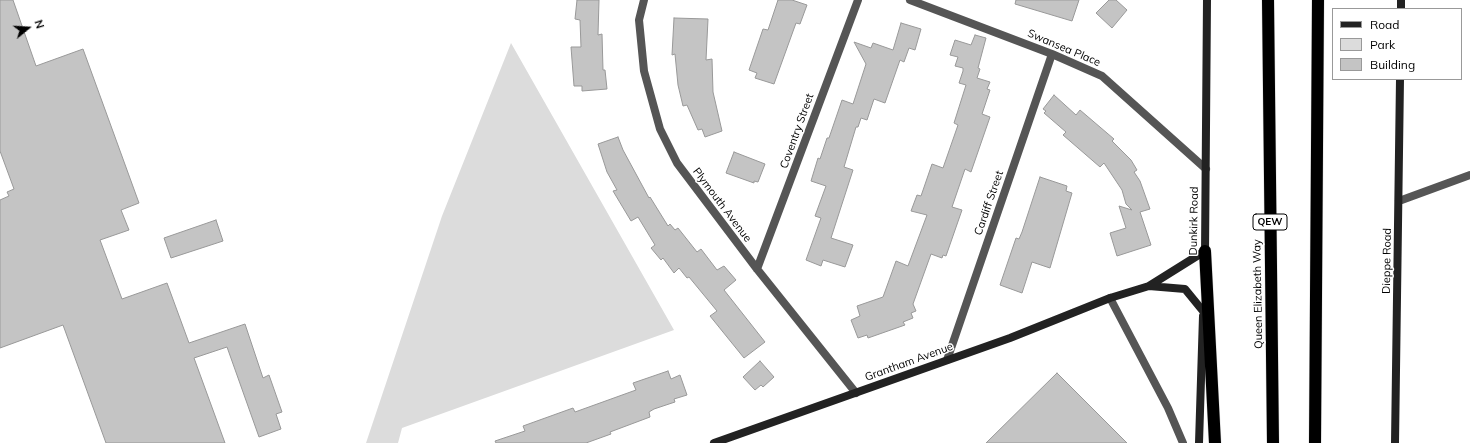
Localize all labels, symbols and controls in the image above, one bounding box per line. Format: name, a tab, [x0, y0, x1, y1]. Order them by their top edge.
north arrow	[8, 8, 48, 48]
legend	[1332, 8, 1462, 80]
text: Road	[1370, 17, 1399, 32]
text: N	[31, 18, 47, 30]
street label: Swansea Place	[1026, 27, 1102, 69]
text: Park	[1370, 37, 1395, 52]
text: Building	[1370, 57, 1415, 72]
street label: Coventry Street	[777, 92, 817, 170]
street label: Plymouth Avenue	[690, 165, 754, 245]
street label: Cardiff Street	[972, 169, 1006, 237]
street label: Dunkirk Road	[1187, 186, 1201, 256]
road number: QEW	[1253, 214, 1287, 230]
street label: Dieppe Road	[1380, 228, 1394, 294]
street label: Queen Elizabeth Way	[1250, 239, 1266, 349]
street label: Grantham Avenue	[863, 340, 955, 384]

